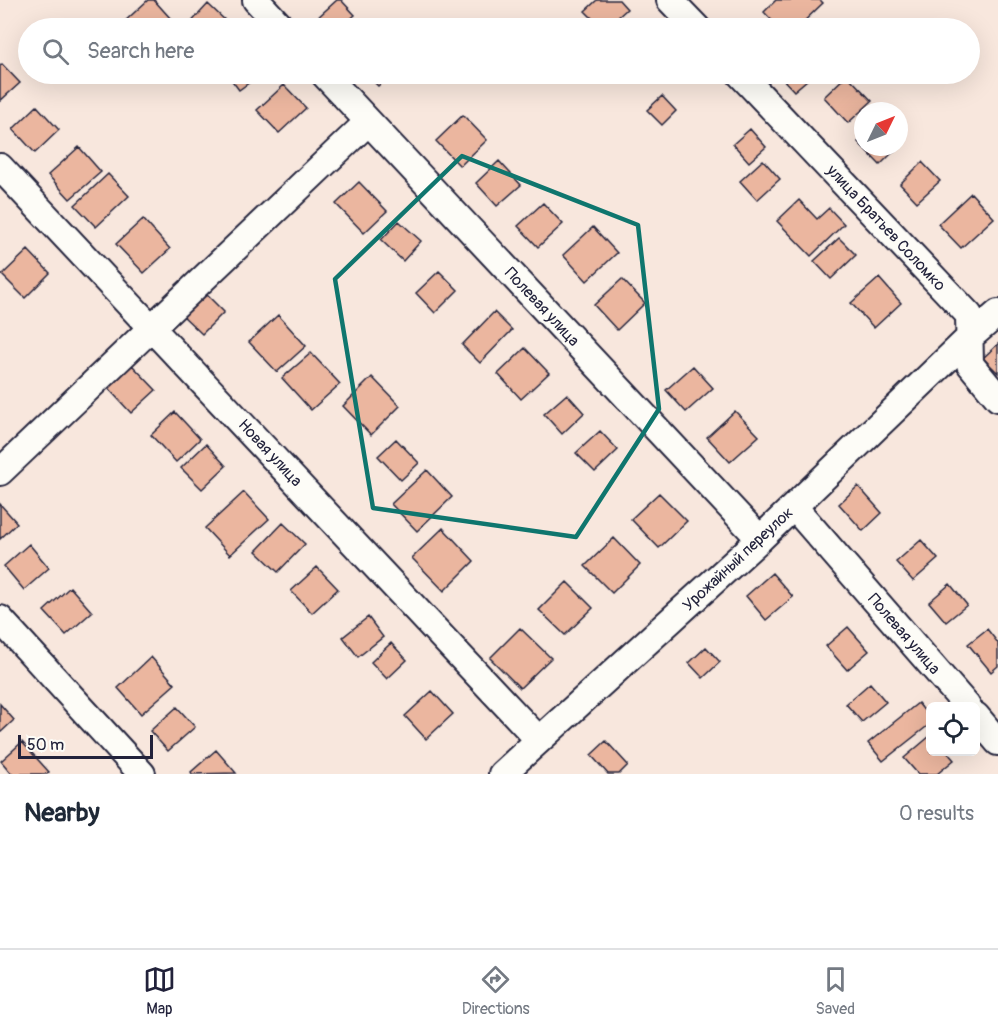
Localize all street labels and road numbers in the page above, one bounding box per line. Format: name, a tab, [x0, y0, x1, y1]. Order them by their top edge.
street label: улица Братьев Соломко	[822, 160, 950, 296]
street label: Полевая улица	[500, 263, 584, 351]
street label: Новая улица	[234, 415, 306, 491]
street label: Урожайный переулок	[678, 503, 798, 615]
street label: Полевая улица	[863, 589, 945, 679]

